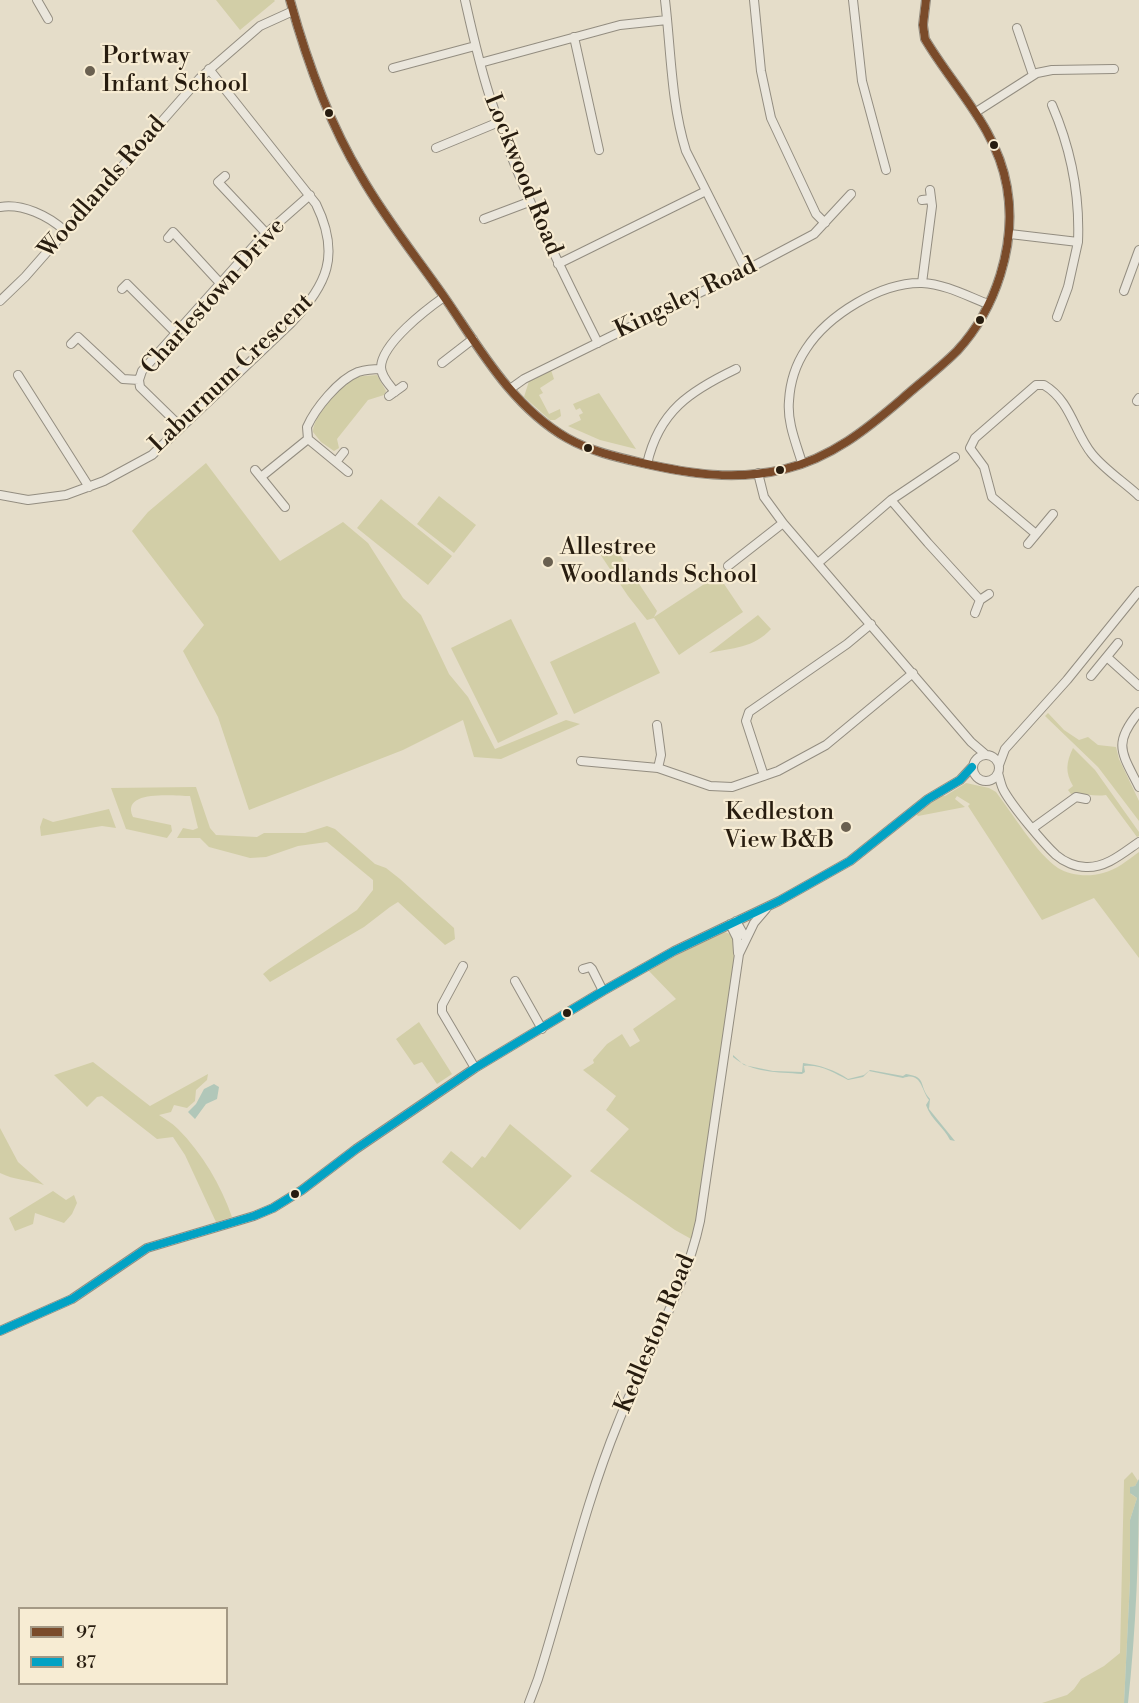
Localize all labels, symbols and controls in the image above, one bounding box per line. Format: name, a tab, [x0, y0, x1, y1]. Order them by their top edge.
place label: Portway Infant School	[102, 43, 248, 99]
marker: Portway Infant School	[83, 64, 97, 78]
street label: Lockwood Road	[477, 90, 567, 260]
unlabelled marker	[323, 107, 335, 119]
street label: Woodlands Road	[33, 111, 173, 265]
unlabelled marker	[988, 139, 1000, 151]
street label: Charlestown Drive	[136, 213, 292, 381]
street label: Kingsley Road	[610, 252, 762, 346]
street label: Laburnum Crescent	[144, 288, 320, 460]
unlabelled marker	[974, 314, 986, 326]
unlabelled marker	[582, 442, 594, 454]
unlabelled marker	[774, 464, 786, 476]
place label: Allestree Woodlands School	[560, 534, 757, 590]
marker: Allestree Woodlands School	[541, 555, 555, 569]
place label: Kedleston View B&B	[724, 799, 834, 855]
marker: Kedleston View B&B	[839, 820, 853, 834]
unlabelled marker	[561, 1007, 573, 1019]
unlabelled marker	[289, 1188, 301, 1200]
street label: Kedleston Road	[610, 1250, 702, 1418]
legend	[18, 1607, 228, 1685]
text: 97	[76, 1621, 96, 1644]
text: 87	[76, 1651, 96, 1674]

